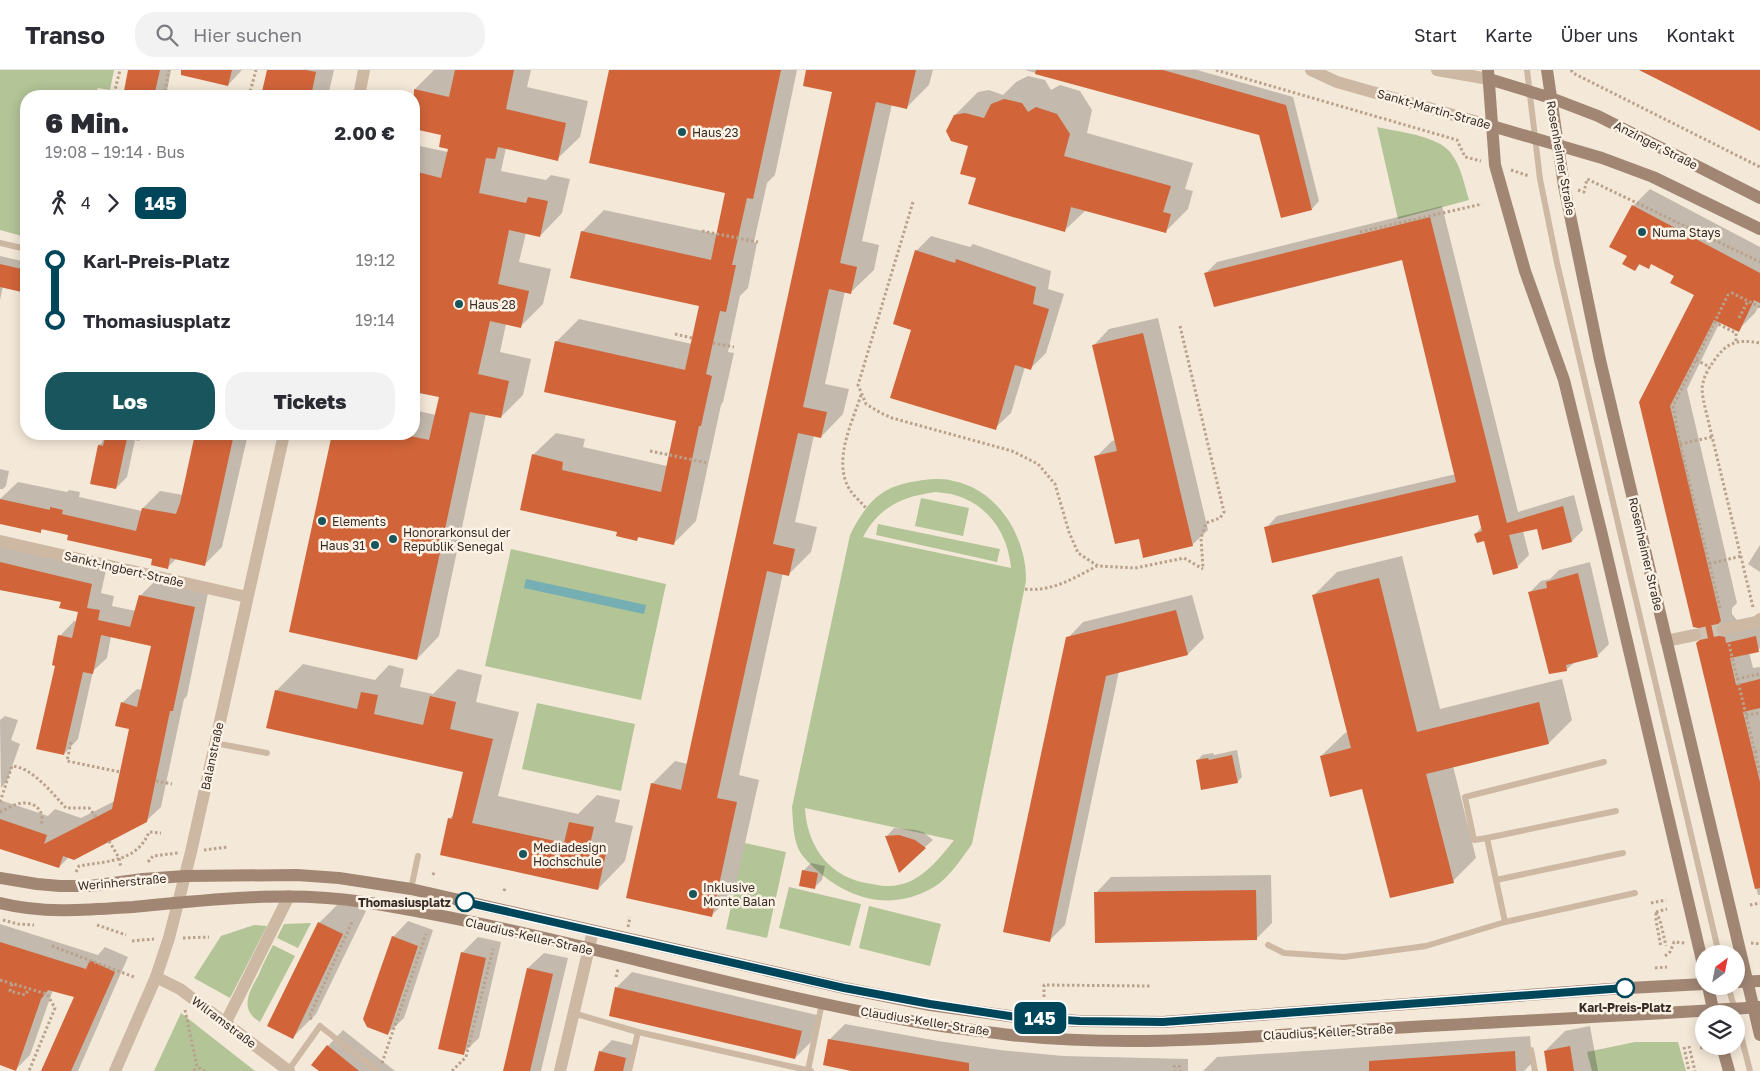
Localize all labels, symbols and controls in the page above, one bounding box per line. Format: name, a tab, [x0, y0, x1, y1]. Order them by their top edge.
search box	[135, 12, 485, 57]
text: Transo	[25, 20, 105, 49]
icon: search	[153, 21, 181, 49]
text: Hier suchen	[193, 23, 302, 46]
text: Start	[1414, 24, 1457, 46]
text: Karte	[1485, 24, 1532, 46]
text: Über uns	[1560, 24, 1638, 46]
text: Kontakt	[1666, 24, 1735, 46]
street label: Sankt-Martin-Straße	[1375, 86, 1493, 132]
street label: Rosenheimer Straße	[1544, 99, 1578, 217]
text: 6 Min.	[45, 106, 130, 139]
street label: Anzinger Straße	[1612, 118, 1700, 173]
text: 2.00 €	[334, 121, 395, 144]
place label: Haus 23	[692, 125, 739, 140]
marker: Haus 23	[676, 126, 688, 138]
text: 19:08 – 19:14 · Bus	[45, 142, 185, 162]
icon: walk	[45, 189, 73, 217]
icon: forward	[99, 189, 127, 217]
text: 145	[145, 192, 176, 214]
text: 4	[81, 193, 91, 213]
place label: Numa Stays	[1652, 225, 1721, 240]
marker: Numa Stays	[1636, 226, 1648, 238]
text: Karl-Preis-Platz	[83, 249, 230, 272]
text: 19:12	[356, 250, 395, 270]
place label: Haus 28	[469, 297, 516, 312]
marker: Haus 28	[453, 298, 465, 310]
text: Thomasiusplatz	[83, 309, 230, 332]
text: 19:14	[355, 310, 395, 330]
button: Los	[45, 372, 215, 430]
button: Tickets	[225, 372, 395, 430]
street label: Rosenheimer Straße	[1626, 496, 1666, 612]
place label: Elements	[332, 514, 386, 529]
marker: Elements	[316, 515, 328, 527]
place label: Honorarkonsul der Republik Senegal	[403, 525, 511, 554]
marker: Honorarkonsul der Republik Senegal	[387, 533, 399, 545]
place label: Haus 31	[320, 538, 365, 553]
marker: Haus 31	[369, 539, 381, 551]
street label: Sankt-Ingbert-Straße	[63, 548, 185, 590]
street label: Balanstraße	[197, 721, 227, 791]
place label: Mediadesign Hochschule	[533, 840, 606, 869]
marker: Mediadesign Hochschule	[517, 848, 529, 860]
street label: Werinherstraße	[77, 871, 167, 893]
place label: Inklusive Monte Balan	[703, 880, 775, 909]
marker: Inklusive Monte Balan	[687, 888, 699, 900]
marker: Thomasiusplatz	[455, 892, 475, 912]
place label: Thomasiusplatz	[358, 895, 451, 910]
street label: Claudius-Keller-Straße	[464, 914, 594, 958]
north arrow	[1695, 945, 1745, 995]
map controls	[1695, 945, 1745, 1055]
marker: Karl-Preis-Platz	[1615, 978, 1635, 998]
street label: Wilramstraße	[189, 993, 259, 1051]
place label: Karl-Preis-Platz	[1579, 1000, 1671, 1015]
line badge: 145	[1011, 1002, 1069, 1034]
street label: Claudius-Keller-Straße	[859, 1003, 991, 1039]
button: layers	[1695, 1005, 1745, 1055]
text: 145	[1024, 1007, 1056, 1029]
street label: Claudius-Keller-Straße	[1263, 1021, 1394, 1043]

